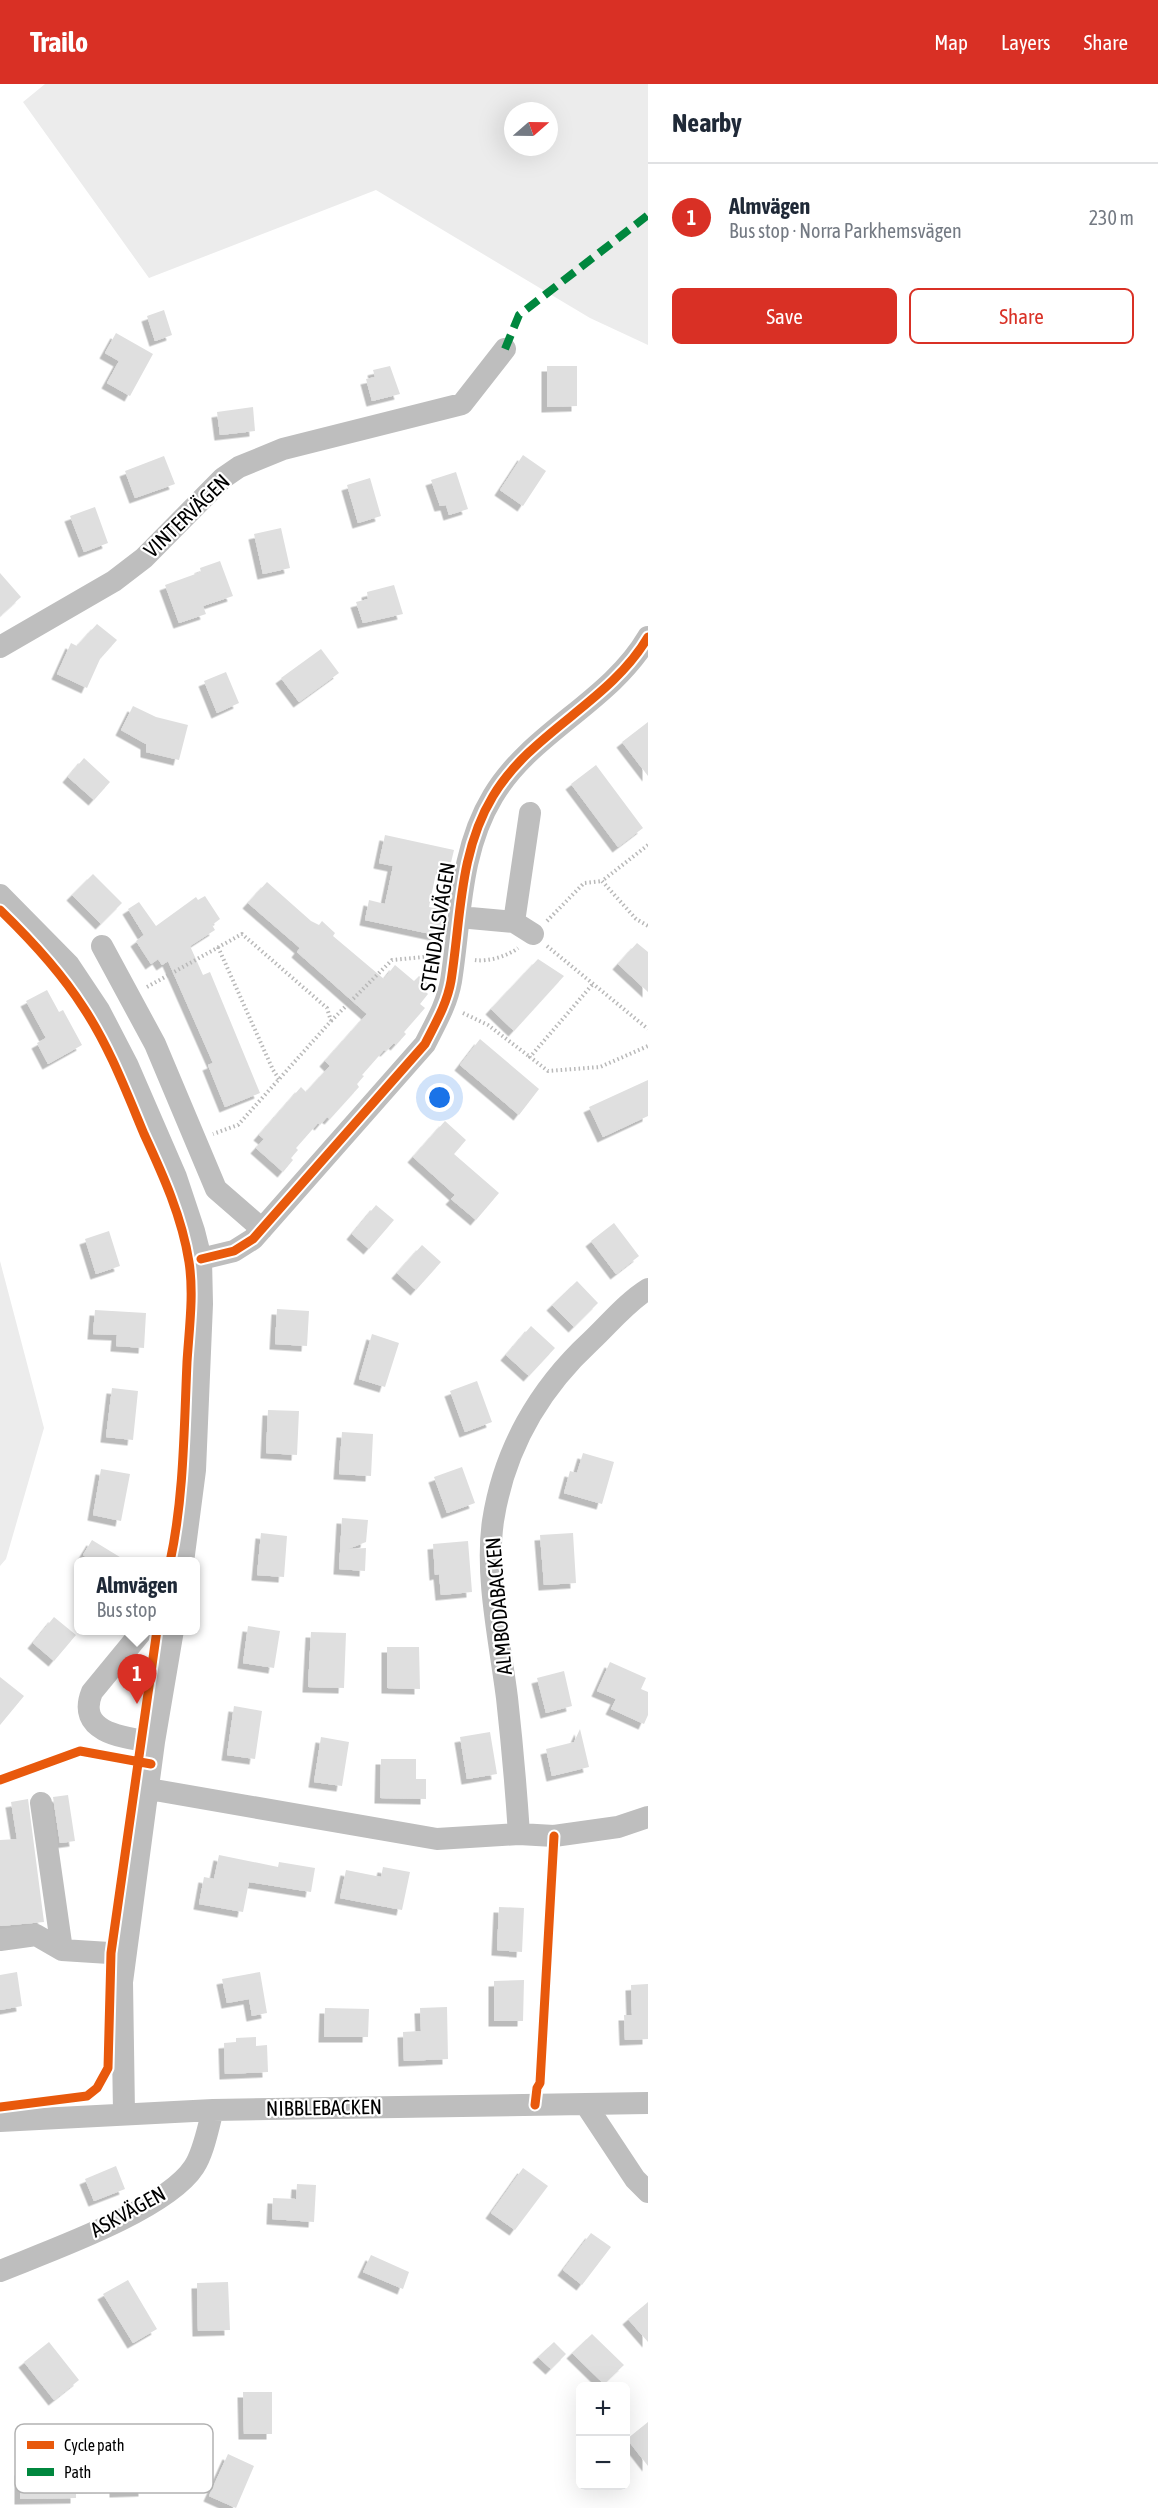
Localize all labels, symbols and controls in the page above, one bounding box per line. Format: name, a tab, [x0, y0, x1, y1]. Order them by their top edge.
text: Trailo	[30, 26, 88, 58]
text: Map	[934, 30, 968, 54]
text: Layers	[1001, 30, 1051, 54]
text: Share	[1084, 30, 1128, 54]
north arrow	[504, 102, 558, 156]
text: Nearby	[672, 108, 742, 138]
text: Almvägen	[729, 193, 810, 219]
text: 1	[687, 206, 696, 229]
text: 230 m	[1089, 206, 1134, 229]
text: Bus stop · Norra Parkhemsvägen	[729, 219, 962, 242]
button: Save	[672, 288, 897, 344]
button: Share	[909, 288, 1134, 344]
street label: VINTERVÄGEN	[139, 469, 234, 562]
street label: STENDALSVÄGEN	[415, 860, 459, 993]
your location	[425, 1083, 454, 1112]
street label: ALMBODABACKEN	[480, 1536, 516, 1676]
popup	[74, 1557, 200, 1635]
text: Almvägen	[96, 1572, 178, 1598]
text: Bus stop	[96, 1598, 157, 1621]
pin: 1	[118, 1654, 156, 1704]
street label: NIBBLEBACKEN	[266, 2094, 382, 2120]
street label: ASKVÄGEN	[86, 2181, 169, 2242]
map controls	[576, 2382, 630, 2490]
button: +	[576, 2382, 630, 2436]
legend	[15, 2424, 213, 2493]
text: Cycle path	[64, 2436, 124, 2455]
button: −	[576, 2436, 630, 2490]
text: Path	[64, 2463, 91, 2481]

